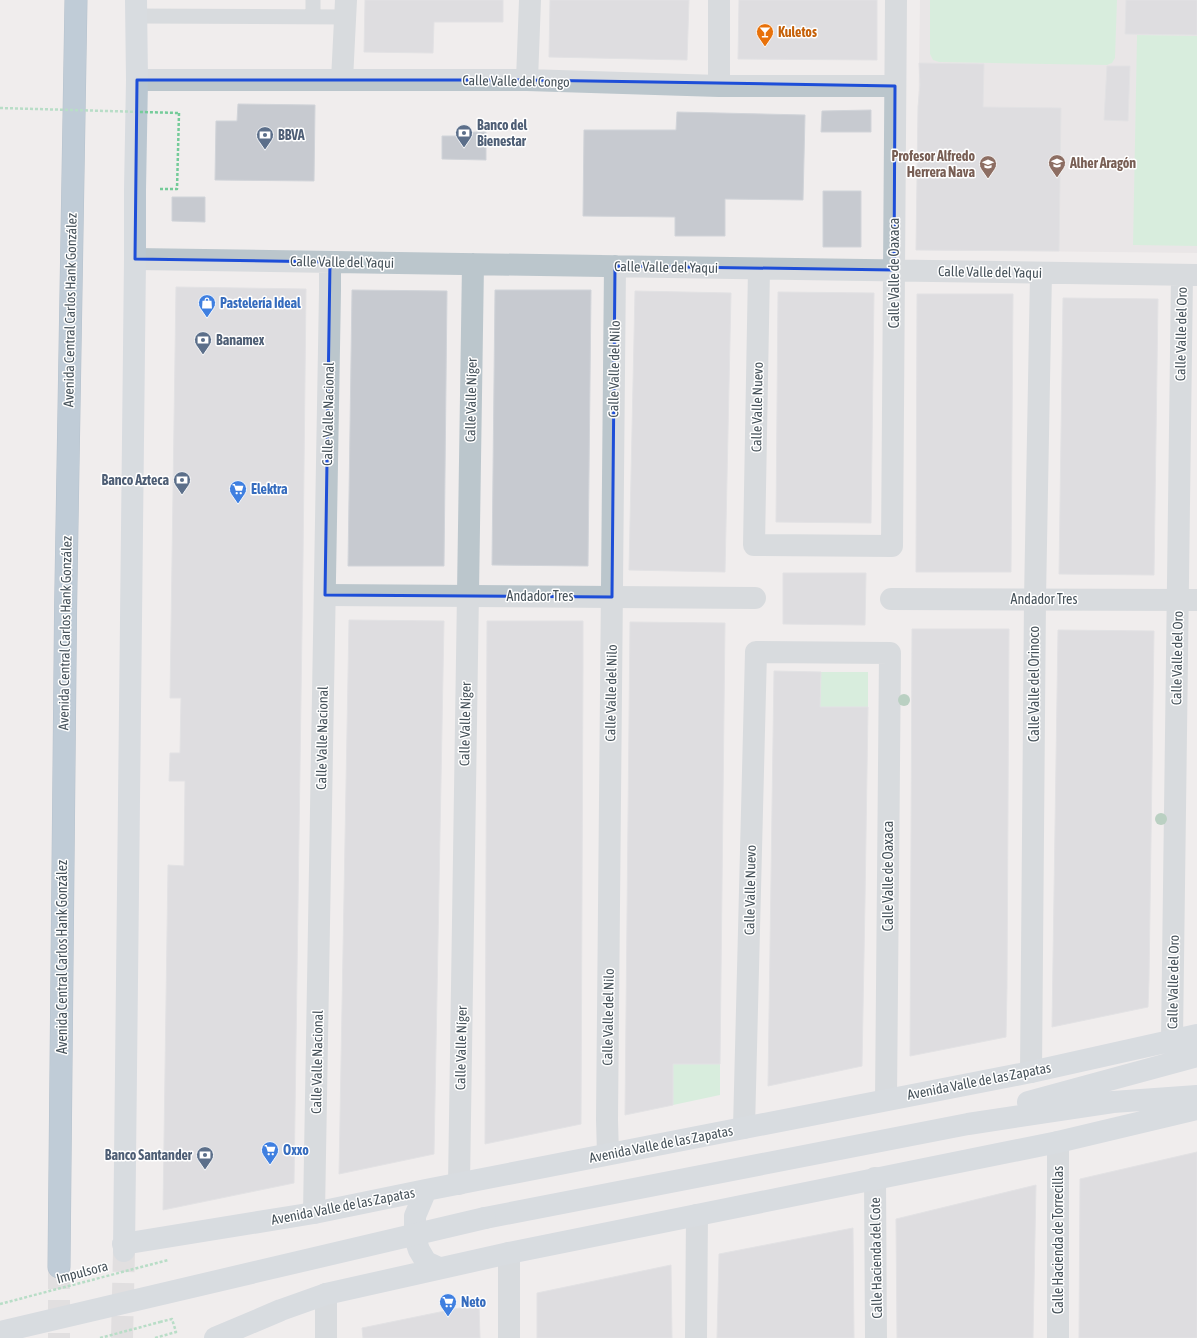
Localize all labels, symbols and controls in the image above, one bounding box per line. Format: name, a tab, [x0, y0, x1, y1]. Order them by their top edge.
bar icon: Kuletos	[755, 22, 775, 47]
place label: Kuletos	[778, 24, 817, 40]
street label: Calle Valle del Congo	[462, 72, 570, 90]
place label: Banco del Bienestar	[477, 117, 528, 149]
bank icon: Banco del Bienestar	[454, 123, 474, 148]
bank icon: BBVA	[255, 125, 275, 150]
place label: BBVA	[278, 127, 305, 143]
place label: Profesor Alfredo Herrera Nava	[892, 148, 975, 180]
school or university icon: Alher Aragón	[1047, 153, 1067, 178]
school or university icon: Profesor Alfredo Herrera Nava	[978, 154, 998, 179]
place label: Alher Aragón	[1069, 155, 1136, 171]
street label: Avenida Central Carlos Hank González	[60, 213, 80, 407]
street label: Calle Valle de Oaxaca	[886, 218, 902, 328]
street label: Calle Valle del Yaqui	[290, 253, 394, 271]
street label: Calle Valle del Yaqui	[614, 258, 718, 276]
street label: Calle Valle del Yaqui	[938, 263, 1042, 281]
street label: Calle Valle del Oro	[1172, 287, 1190, 381]
shop icon: Pastelería Ideal	[197, 293, 217, 318]
place label: Pastelería Ideal	[220, 295, 301, 311]
street label: Calle Valle del Nilo	[605, 320, 623, 418]
bank icon: Banamex	[193, 330, 213, 355]
place label: Banamex	[216, 332, 265, 348]
street label: Calle Valle Níger	[462, 357, 480, 442]
street label: Calle Valle Nacional	[319, 362, 337, 466]
street label: Calle Valle Nuevo	[748, 362, 766, 452]
bank icon: Banco Azteca	[172, 470, 192, 495]
place label: Banco Azteca	[102, 472, 169, 488]
supermarket icon: Elektra	[228, 479, 248, 504]
place label: Elektra	[251, 481, 288, 497]
street label: Avenida Central Carlos Hank González	[55, 536, 75, 730]
street label: Andador Tres	[507, 588, 573, 604]
street label: Andador Tres	[1011, 591, 1077, 607]
street label: Calle Valle del Oro	[1168, 611, 1186, 705]
street label: Calle Valle del Orinoco	[1026, 626, 1042, 742]
street label: Calle Valle del Nilo	[602, 644, 620, 742]
street label: Calle Valle Níger	[456, 681, 474, 766]
street label: Calle Valle Nacional	[313, 686, 331, 790]
street label: Calle Valle de Oaxaca	[880, 821, 896, 931]
street label: Calle Valle Nuevo	[741, 845, 759, 935]
street label: Avenida Central Carlos Hank González	[54, 860, 70, 1054]
street label: Calle Valle del Oro	[1164, 935, 1182, 1029]
street label: Calle Valle del Nilo	[599, 968, 617, 1066]
street label: Calle Valle Níger	[452, 1005, 470, 1090]
street label: Calle Valle Nacional	[308, 1010, 326, 1114]
street label: Avenida Valle de las Zapatas	[906, 1059, 1052, 1103]
street label: Avenida Valle de las Zapatas	[588, 1122, 734, 1166]
supermarket icon: Oxxo	[260, 1140, 280, 1165]
place label: Oxxo	[283, 1142, 309, 1158]
bank icon: Banco Santander	[195, 1145, 215, 1170]
place label: Banco Santander	[105, 1147, 193, 1163]
street label: Calle Hacienda de Torrecillas	[1050, 1166, 1066, 1314]
street label: Avenida Valle de las Zapatas	[270, 1184, 416, 1228]
street label: Calle Hacienda del Cote	[867, 1197, 885, 1319]
street label: Impulsora	[55, 1257, 109, 1287]
supermarket icon: Neto	[438, 1292, 458, 1317]
place label: Neto	[461, 1294, 487, 1310]

